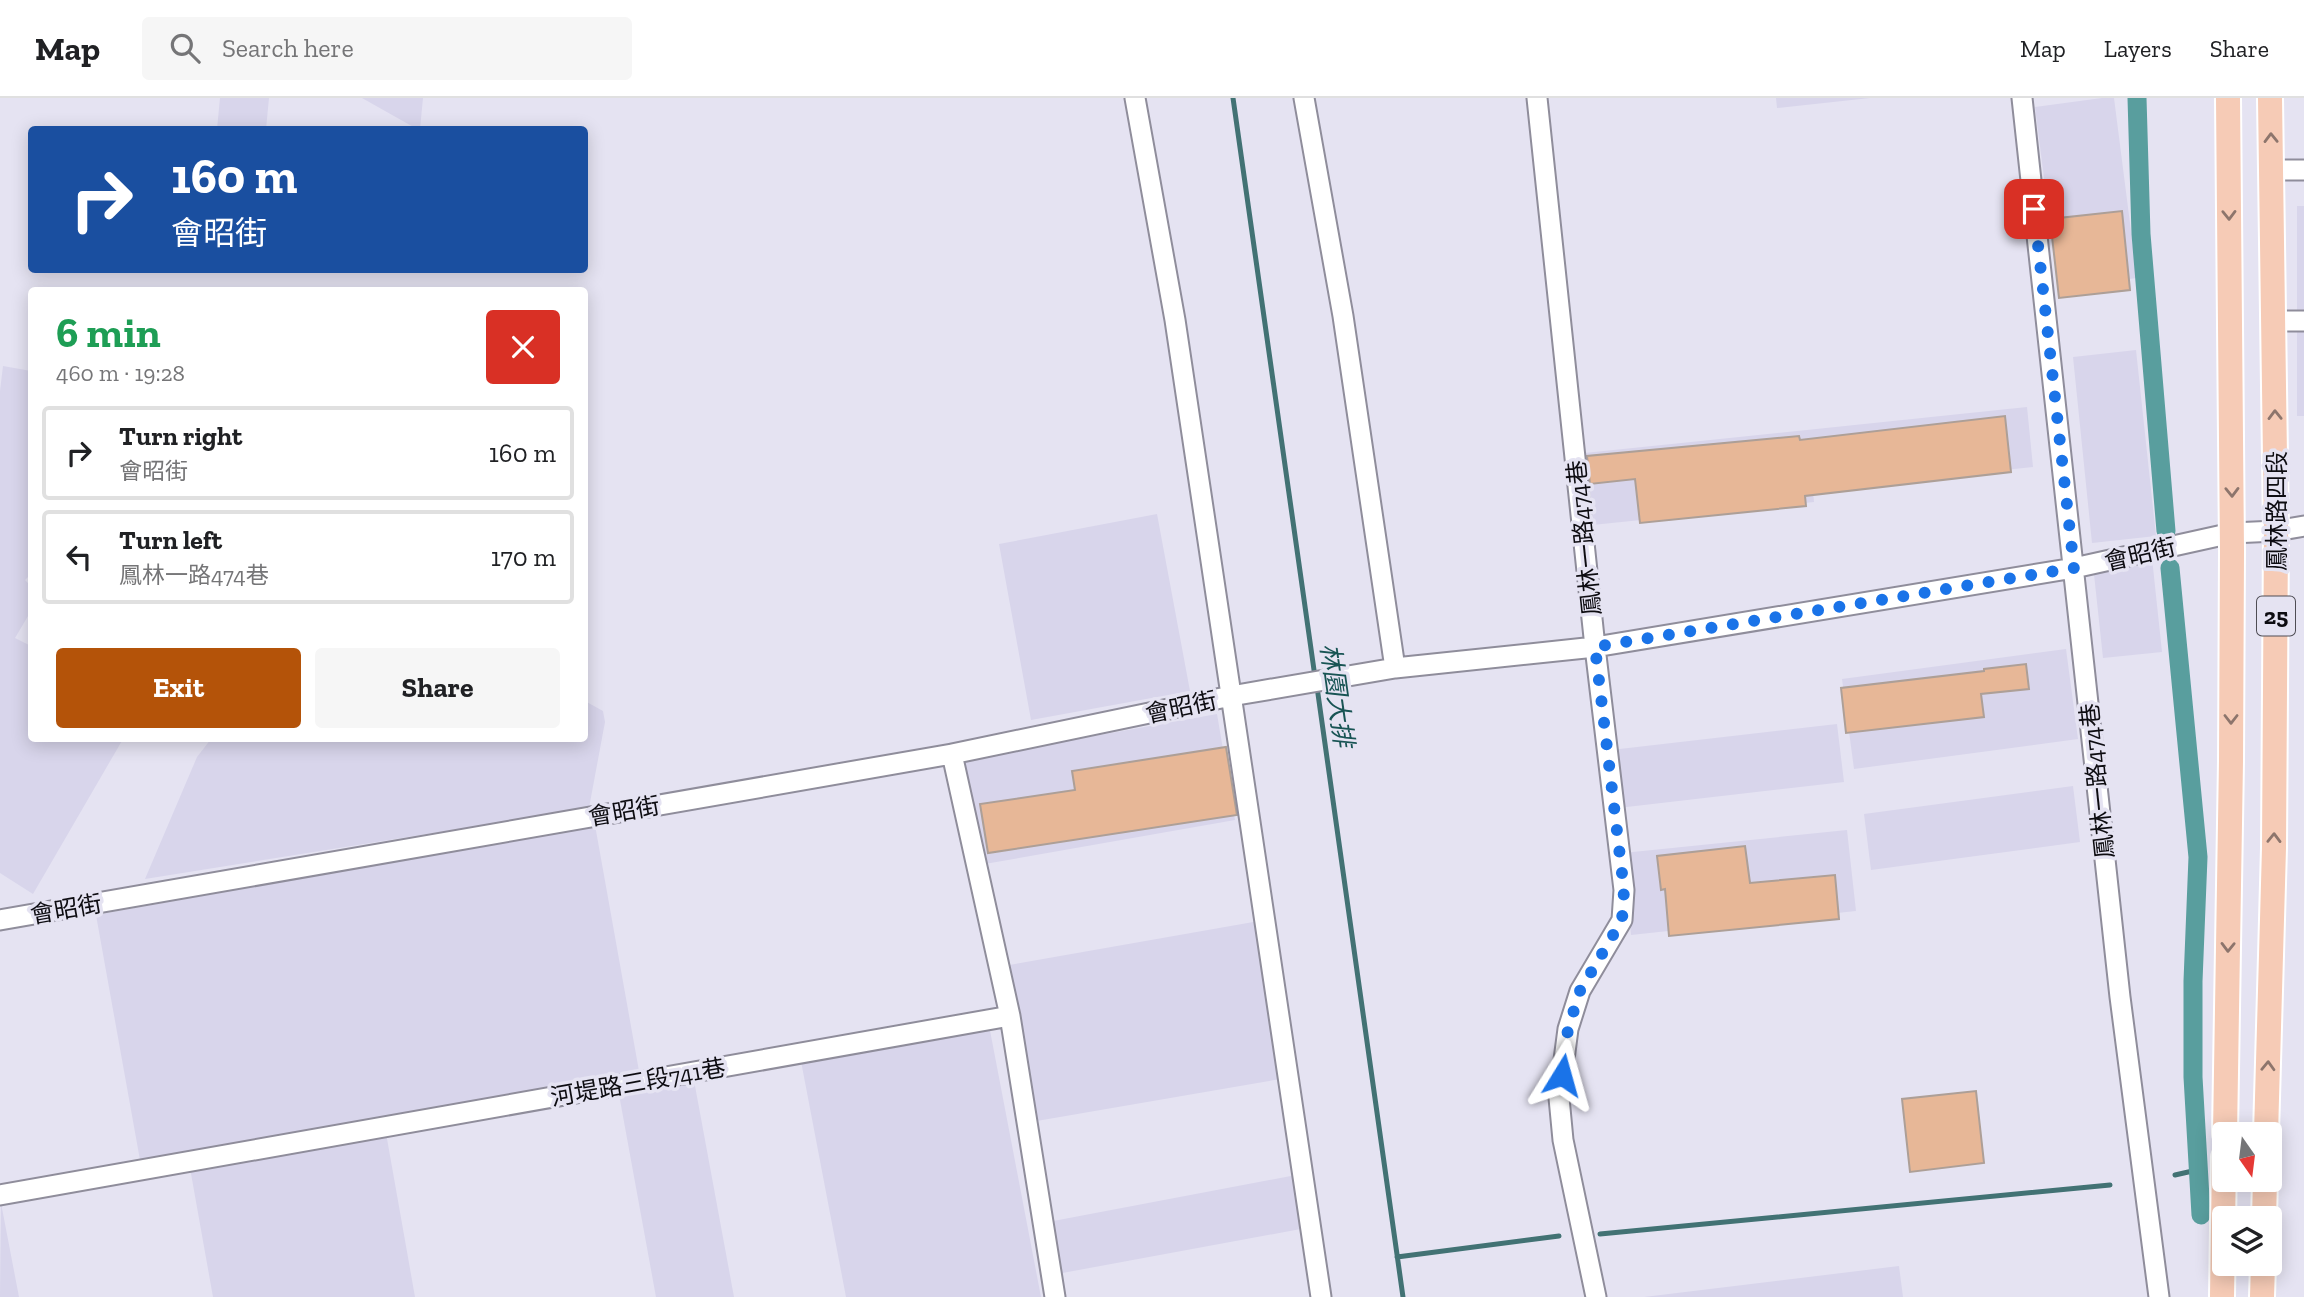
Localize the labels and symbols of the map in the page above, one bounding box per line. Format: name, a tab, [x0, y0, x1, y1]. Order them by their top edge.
one-way arrow	[2263, 133, 2279, 143]
pin	[2004, 179, 2064, 239]
one-way arrow	[2221, 210, 2237, 221]
one-way arrow	[2267, 409, 2283, 420]
street label: 鳳林路四段	[2262, 451, 2291, 571]
street label: 鳳林一路474巷	[1561, 459, 1607, 617]
one-way arrow	[2224, 486, 2239, 497]
street label: 會昭街	[2102, 532, 2178, 576]
road number: 25	[2257, 596, 2295, 636]
water label: 林園大排	[1314, 641, 1360, 752]
street label: 會昭街	[1143, 685, 1219, 729]
street label: 鳳林一路474巷	[2074, 702, 2120, 860]
one-way arrow	[2223, 714, 2239, 725]
street label: 會昭街	[586, 790, 662, 832]
one-way arrow	[2266, 833, 2281, 844]
street label: 會昭街	[28, 888, 104, 930]
one-way arrow	[2220, 942, 2236, 952]
position arrow	[1525, 1038, 1599, 1112]
street label: 河堤路三段741巷	[548, 1052, 728, 1112]
one-way arrow	[2260, 1060, 2275, 1071]
north arrow	[2212, 1122, 2282, 1192]

